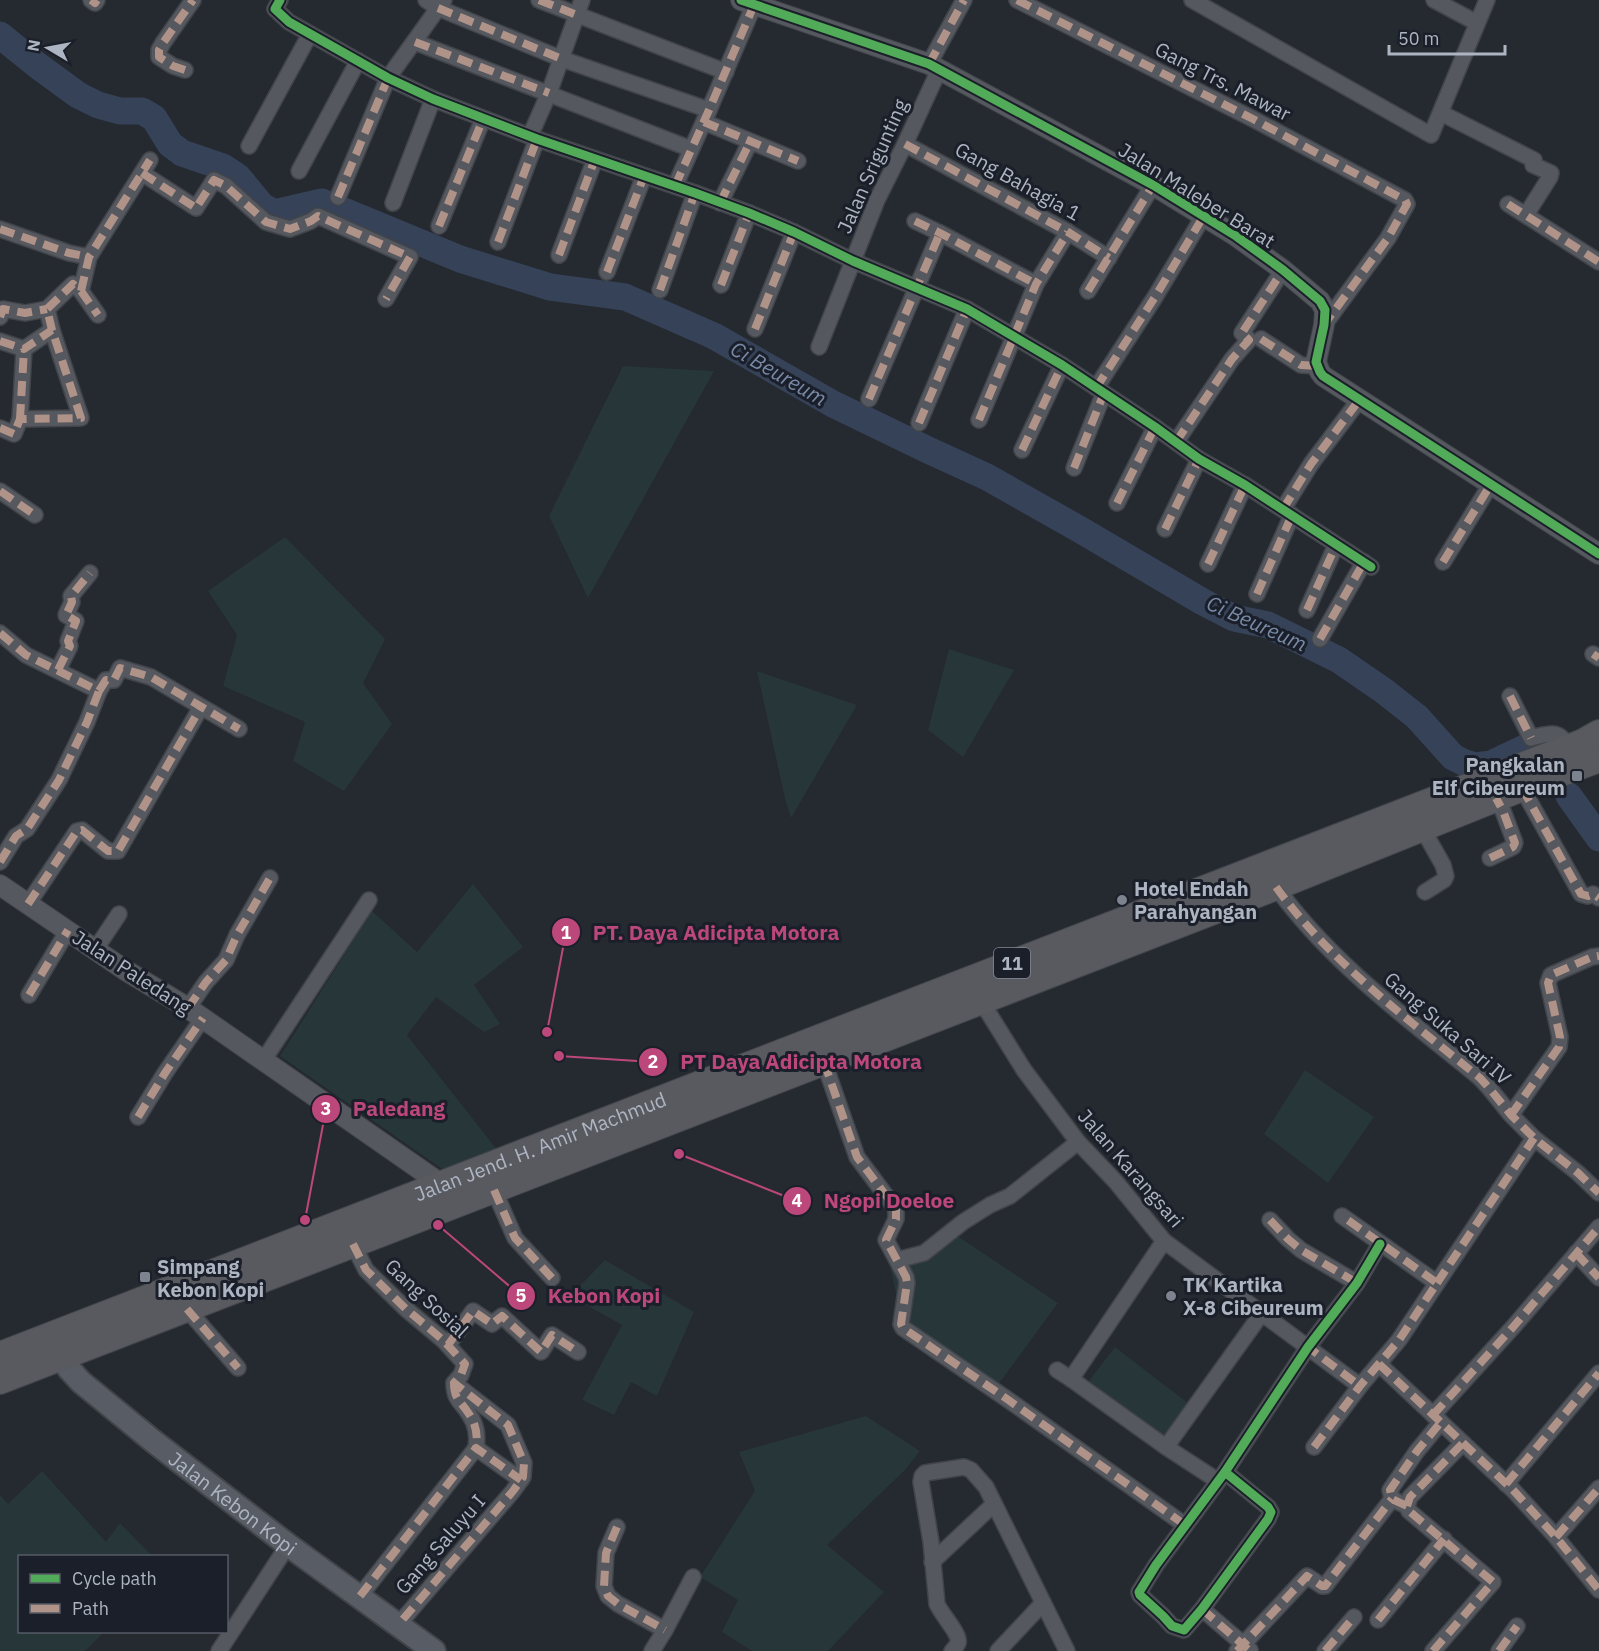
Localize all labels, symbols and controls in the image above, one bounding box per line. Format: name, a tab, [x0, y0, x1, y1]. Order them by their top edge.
north arrow	[18, 18, 78, 78]
scale bar	[1389, 18, 1504, 56]
text: 50 m	[1398, 27, 1440, 50]
street label: Gang Trs. Mawar	[1151, 35, 1295, 127]
text: N	[22, 38, 44, 53]
street label: Jalan Srigunting	[830, 94, 914, 237]
street label: Gang Bahagia 1	[950, 135, 1086, 227]
street label: Jalan Maleber Barat	[1114, 136, 1280, 254]
water label: Ci Beureum	[726, 334, 832, 412]
water label: Ci Beureum	[1203, 589, 1311, 657]
place label: Pangkalan Elf Cibeureum	[1432, 751, 1565, 801]
marker: Pangkalan Elf Cibeureum	[1570, 769, 1584, 783]
place label: Hotel Endah Parahyangan	[1134, 875, 1257, 925]
marker: Hotel Endah Parahyangan	[1115, 893, 1129, 907]
callout: PT. Daya Adicipta Motora	[551, 913, 852, 952]
text: PT. Daya Adicipta Motora	[593, 918, 839, 946]
text: 1	[561, 921, 572, 944]
street label: Jalan Paledang	[67, 924, 197, 1021]
road number: 11	[994, 948, 1030, 978]
street label: Gang Suka Sari IV	[1379, 965, 1517, 1091]
callout: PT Daya Adicipta Motora	[638, 1043, 934, 1082]
text: PT Daya Adicipta Motora	[680, 1047, 922, 1075]
text: 2	[648, 1050, 658, 1073]
street label: Jalan Jend. H. Amir Machmud	[410, 1085, 670, 1207]
callout: Paledang	[311, 1089, 457, 1128]
text: Paledang	[353, 1094, 446, 1122]
text: 3	[321, 1097, 331, 1120]
street label: Jalan Karangsari	[1072, 1103, 1190, 1233]
callout: Ngopi Doeloe	[782, 1181, 966, 1220]
text: Ngopi Doeloe	[824, 1186, 954, 1214]
text: 4	[792, 1189, 803, 1212]
street label: Gang Sosial	[379, 1252, 475, 1344]
place label: Simpang Kebon Kopi	[157, 1253, 264, 1303]
marker: Simpang Kebon Kopi	[138, 1270, 152, 1284]
place label: TK Kartika X-8 Cibeureum	[1183, 1271, 1324, 1321]
callout: Kebon Kopi	[506, 1276, 672, 1315]
text: Kebon Kopi	[548, 1281, 660, 1309]
text: 5	[516, 1284, 527, 1307]
marker: TK Kartika X-8 Cibeureum	[1164, 1289, 1178, 1303]
street label: Jalan Kebon Kopi	[163, 1445, 303, 1561]
street label: Gang Saluyu I	[389, 1488, 491, 1600]
legend	[18, 1555, 228, 1633]
text: Cycle path	[72, 1567, 157, 1590]
text: Path	[72, 1597, 109, 1620]

